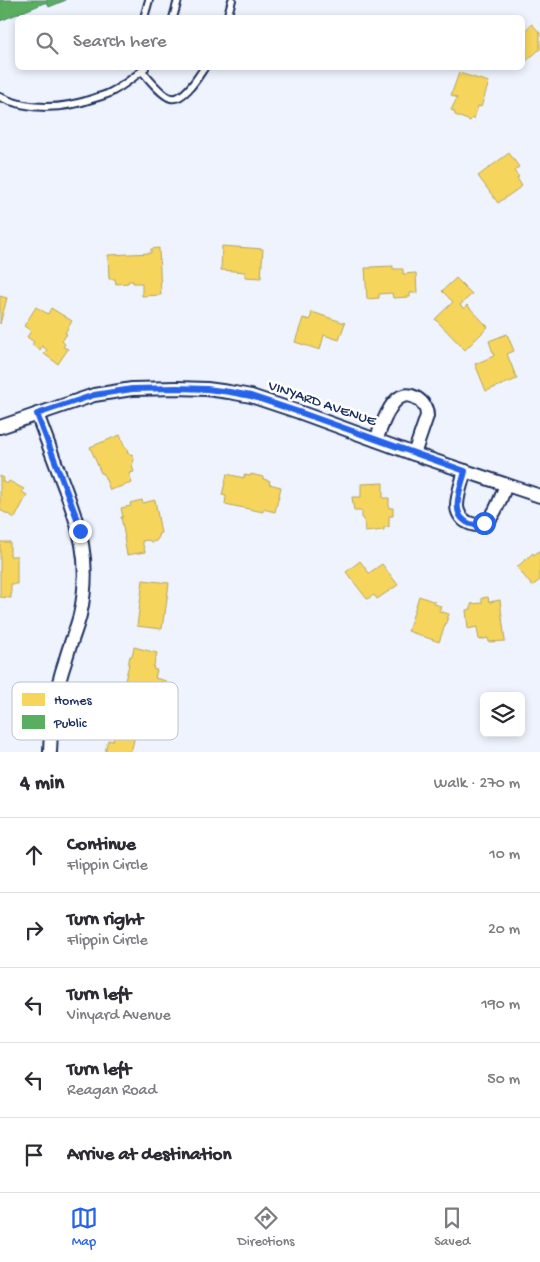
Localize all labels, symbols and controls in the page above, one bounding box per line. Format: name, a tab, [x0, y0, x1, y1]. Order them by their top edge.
search box	[15, 15, 525, 70]
icon: search	[33, 29, 61, 57]
text: Search here	[73, 31, 167, 54]
street label: VINYARD AVENUE	[265, 377, 379, 431]
route start	[473, 512, 496, 535]
route end	[69, 520, 92, 543]
legend	[12, 682, 178, 740]
map controls	[480, 692, 525, 737]
button: layers	[480, 692, 525, 737]
text: Homes	[54, 693, 92, 710]
text: Public	[53, 716, 88, 733]
text: 4 min	[20, 772, 64, 797]
text: Walk · 270 m	[434, 775, 520, 794]
text: Continue	[67, 834, 136, 857]
icon: ahead	[20, 841, 48, 869]
text: 10 m	[489, 846, 520, 865]
text: Flippin Circle	[67, 857, 148, 876]
text: Turn right	[67, 909, 143, 932]
icon: right	[20, 916, 48, 944]
text: 20 m	[488, 921, 520, 940]
text: Flippin Circle	[67, 932, 148, 951]
text: Turn left	[67, 984, 131, 1007]
icon: left	[20, 991, 48, 1019]
text: 190 m	[481, 996, 520, 1015]
text: Vinyard Avenue	[67, 1007, 171, 1026]
text: Turn left	[67, 1059, 131, 1082]
icon: left	[20, 1066, 48, 1094]
text: 50 m	[487, 1071, 520, 1090]
text: Reagan Road	[67, 1082, 157, 1101]
icon: arrive	[20, 1141, 48, 1169]
text: Arrive at destination	[67, 1144, 231, 1167]
tab: Map	[70, 1204, 98, 1251]
tab: Directions	[238, 1204, 295, 1251]
tab: Saved	[434, 1204, 470, 1251]

